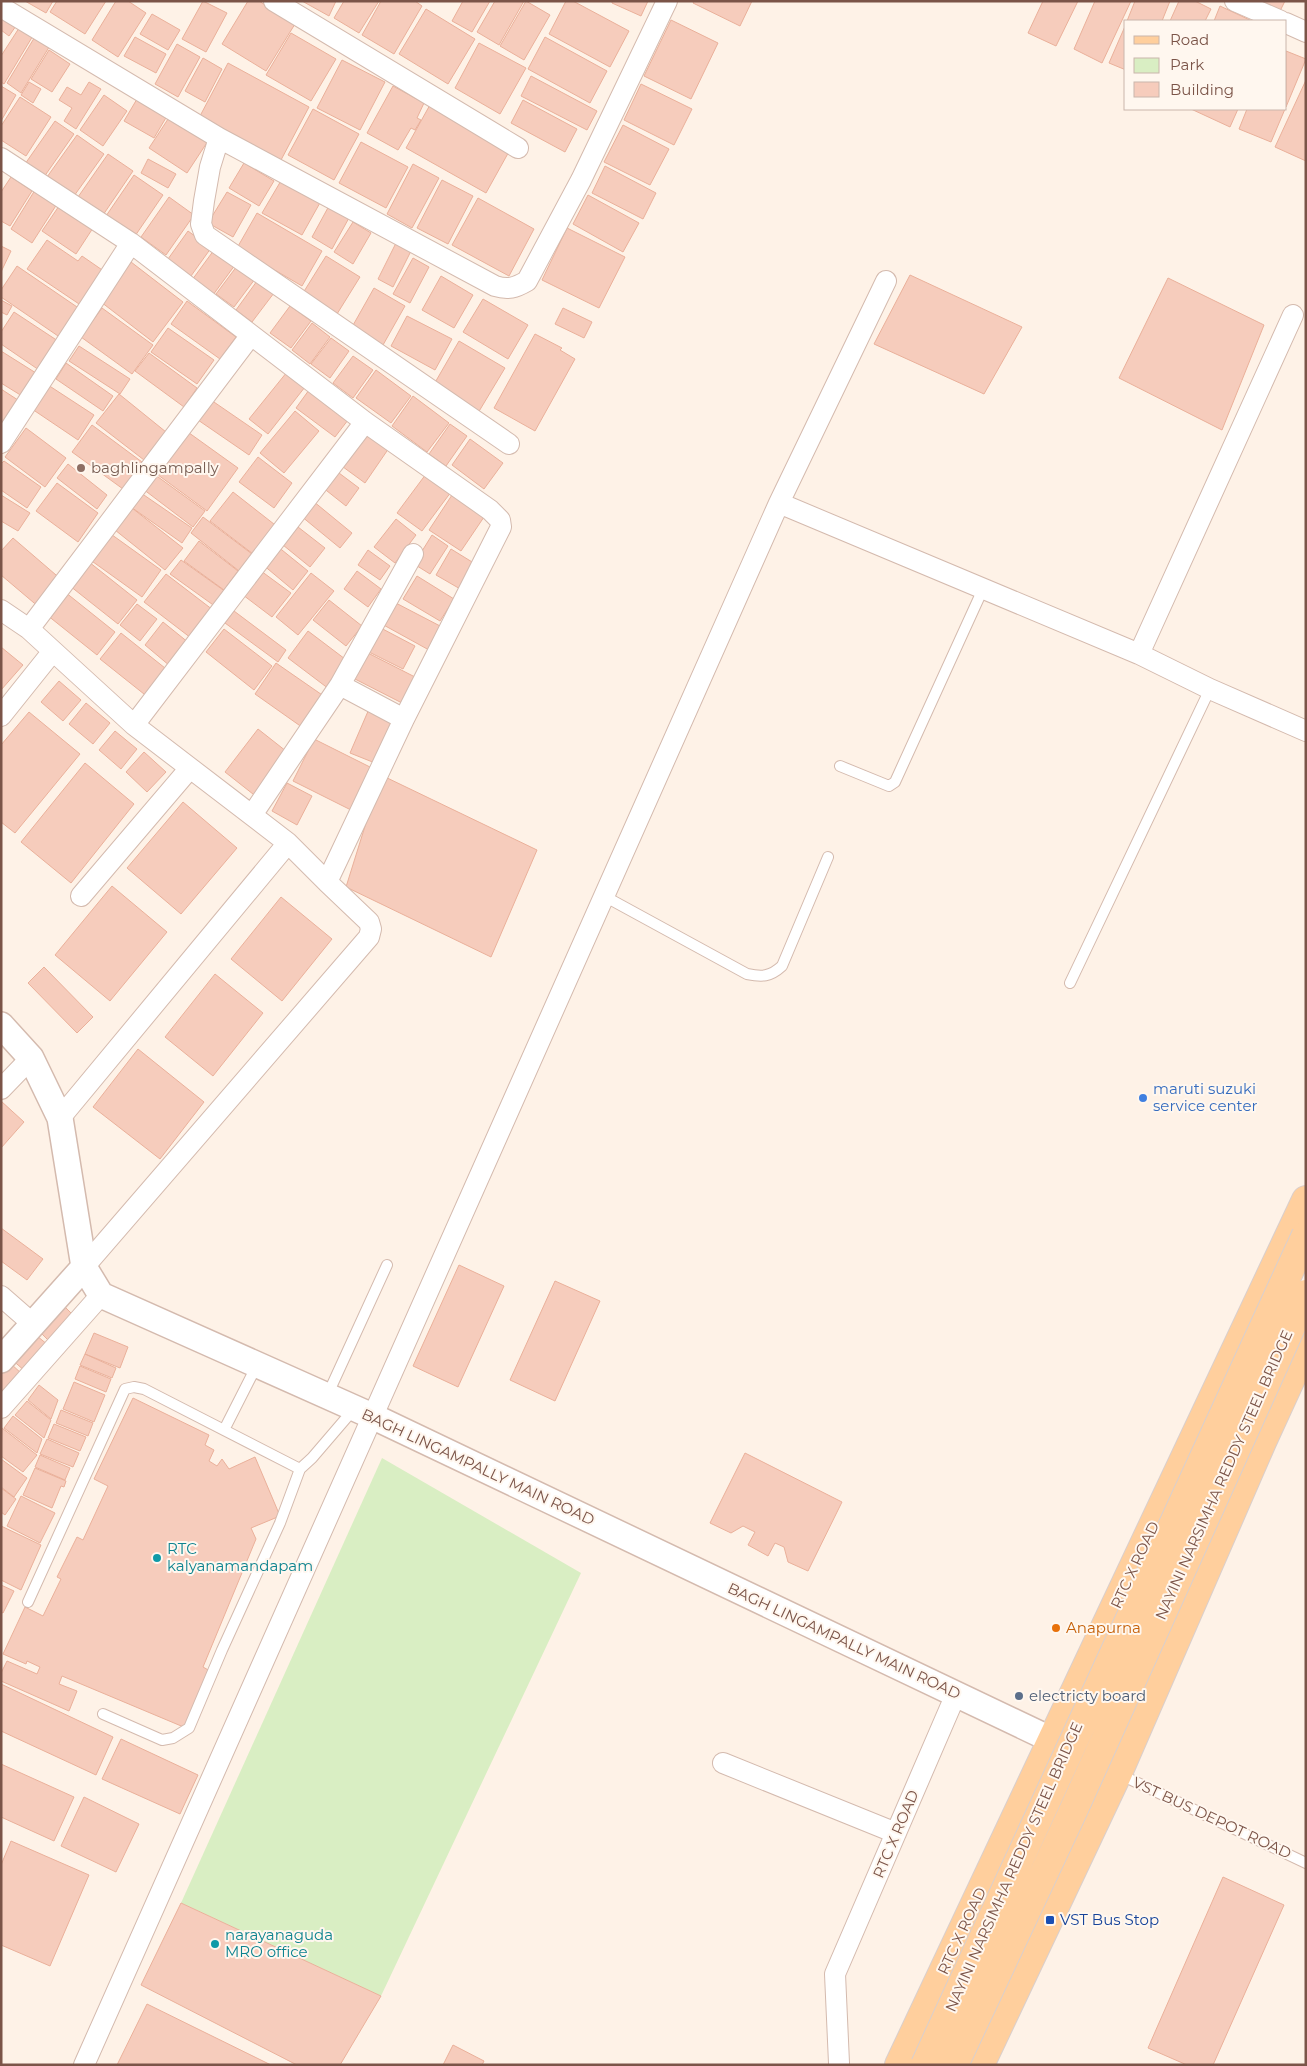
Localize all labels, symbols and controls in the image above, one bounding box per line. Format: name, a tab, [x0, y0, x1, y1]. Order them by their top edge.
legend	[1124, 20, 1287, 110]
text: Road	[1170, 30, 1209, 49]
text: Park	[1170, 55, 1204, 74]
text: Building	[1170, 80, 1234, 99]
place label: baghlingampally	[91, 458, 220, 477]
marker: baghlingampally	[75, 462, 87, 474]
place label: maruti suzuki service center	[1153, 1079, 1257, 1115]
marker: maruti suzuki service center	[1137, 1092, 1149, 1104]
street label: NAYINI NARSIMHA REDDY STEEL BRIDGE	[1151, 1327, 1296, 1623]
street label: BAGH LINGAMPALLY MAIN ROAD	[359, 1404, 598, 1529]
street label: RTC X ROAD	[1106, 1518, 1163, 1611]
place label: RTC kalyanamandapam	[167, 1539, 313, 1575]
marker: RTC kalyanamandapam	[151, 1552, 163, 1564]
street label: BAGH LINGAMPALLY MAIN ROAD	[725, 1578, 964, 1703]
place label: Anapurna	[1066, 1618, 1141, 1637]
marker: Anapurna	[1050, 1622, 1062, 1634]
place label: electricty board	[1029, 1686, 1146, 1705]
marker: electricty board	[1013, 1690, 1025, 1702]
street label: NAYINI NARSIMHA REDDY STEEL BRIDGE	[941, 1719, 1086, 2015]
street label: VST BUS DEPOT ROAD	[1130, 1772, 1295, 1863]
street label: RTC X ROAD	[868, 1787, 923, 1881]
street label: RTC X ROAD	[933, 1884, 990, 1977]
place label: VST Bus Stop	[1060, 1910, 1159, 1929]
marker: VST Bus Stop	[1044, 1914, 1056, 1926]
place label: narayanaguda MRO office	[225, 1925, 333, 1961]
marker: narayanaguda MRO office	[209, 1938, 221, 1950]

